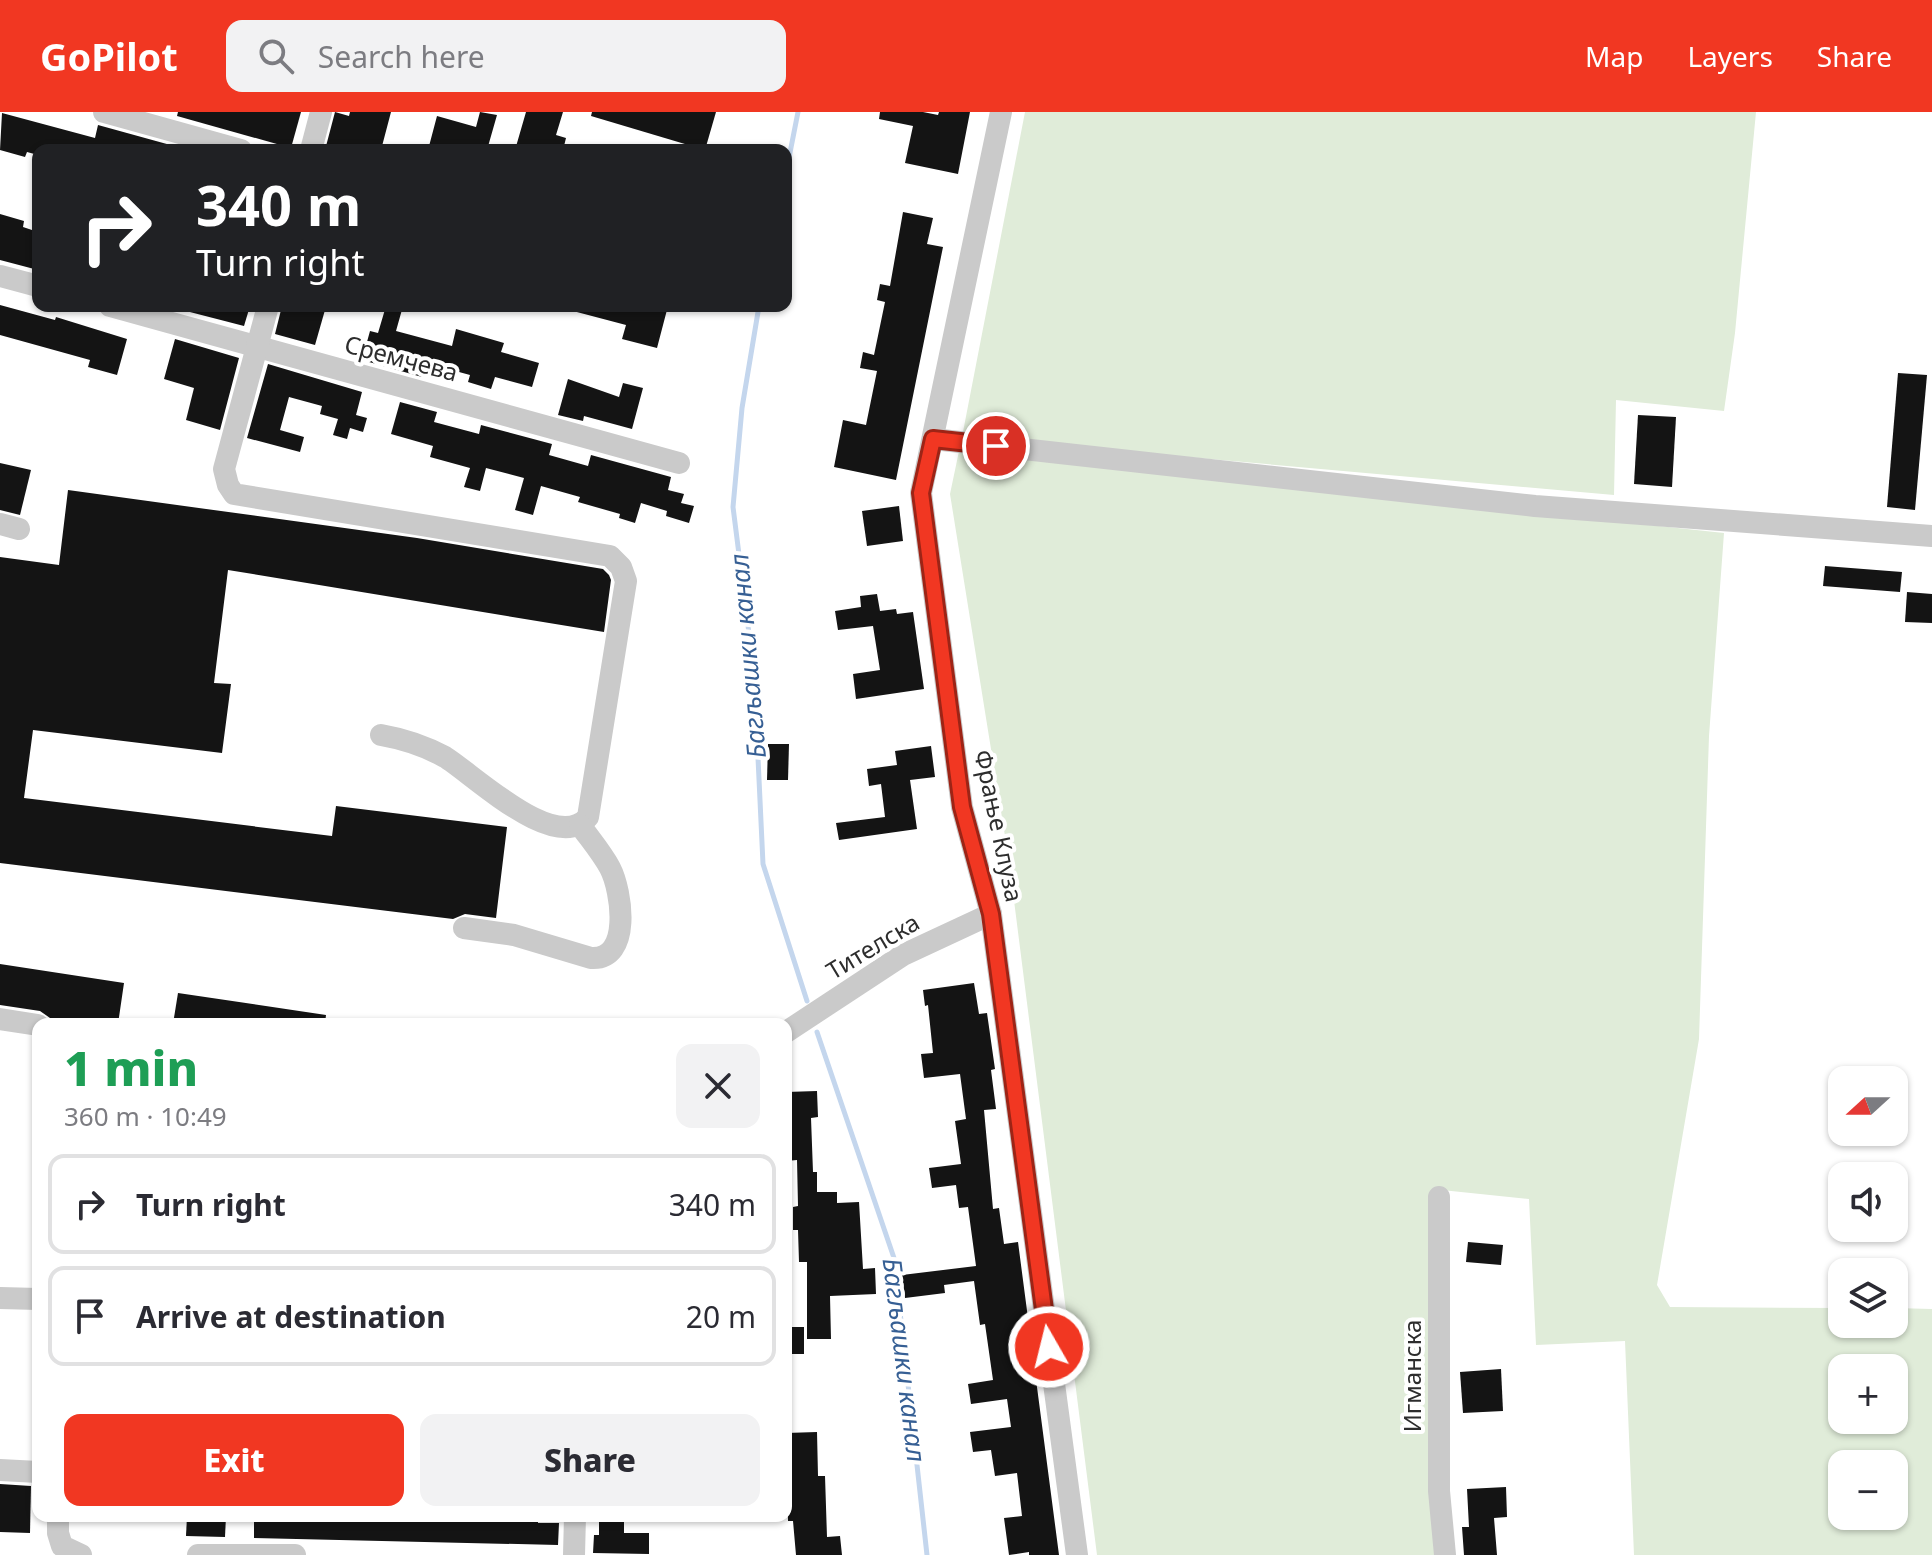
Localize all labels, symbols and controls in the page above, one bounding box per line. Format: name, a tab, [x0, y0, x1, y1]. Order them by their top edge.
search box	[226, 20, 786, 92]
text: GoPilot	[40, 30, 178, 82]
icon: search	[254, 34, 298, 78]
text: Search here	[318, 36, 485, 77]
text: Map	[1585, 37, 1643, 75]
text: Layers	[1687, 37, 1773, 75]
text: Share	[1817, 37, 1892, 75]
text: 340 m	[196, 166, 361, 242]
icon: right	[64, 176, 168, 280]
text: Turn right	[196, 238, 364, 287]
street label: Сремчева	[341, 327, 462, 388]
pin	[962, 412, 1030, 480]
icon: arrive	[974, 424, 1018, 468]
water label: Багљашки канал	[720, 552, 774, 760]
street label: Фрање Клуза	[967, 747, 1032, 905]
street label: Тителска	[819, 905, 925, 986]
text: 1 min	[64, 1035, 198, 1100]
button: close	[676, 1044, 760, 1128]
north arrow	[1828, 1066, 1908, 1146]
map controls	[1828, 1066, 1908, 1530]
text: 360 m · 10:49	[64, 1098, 227, 1134]
button: sound	[1828, 1162, 1908, 1242]
icon: right	[68, 1182, 112, 1226]
text: Turn right	[136, 1184, 286, 1225]
text: 340 m	[669, 1184, 756, 1225]
water label: Багљашки канал	[875, 1256, 935, 1464]
button: layers	[1828, 1258, 1908, 1338]
icon: arrive	[68, 1294, 112, 1338]
text: Arrive at destination	[136, 1296, 446, 1337]
text: 20 m	[686, 1296, 756, 1337]
position arrow	[1007, 1305, 1091, 1389]
street label: Игманска	[1395, 1320, 1428, 1432]
button: +	[1828, 1354, 1908, 1434]
button: Exit	[64, 1414, 404, 1506]
button: Share	[420, 1414, 760, 1506]
button: −	[1828, 1450, 1908, 1530]

